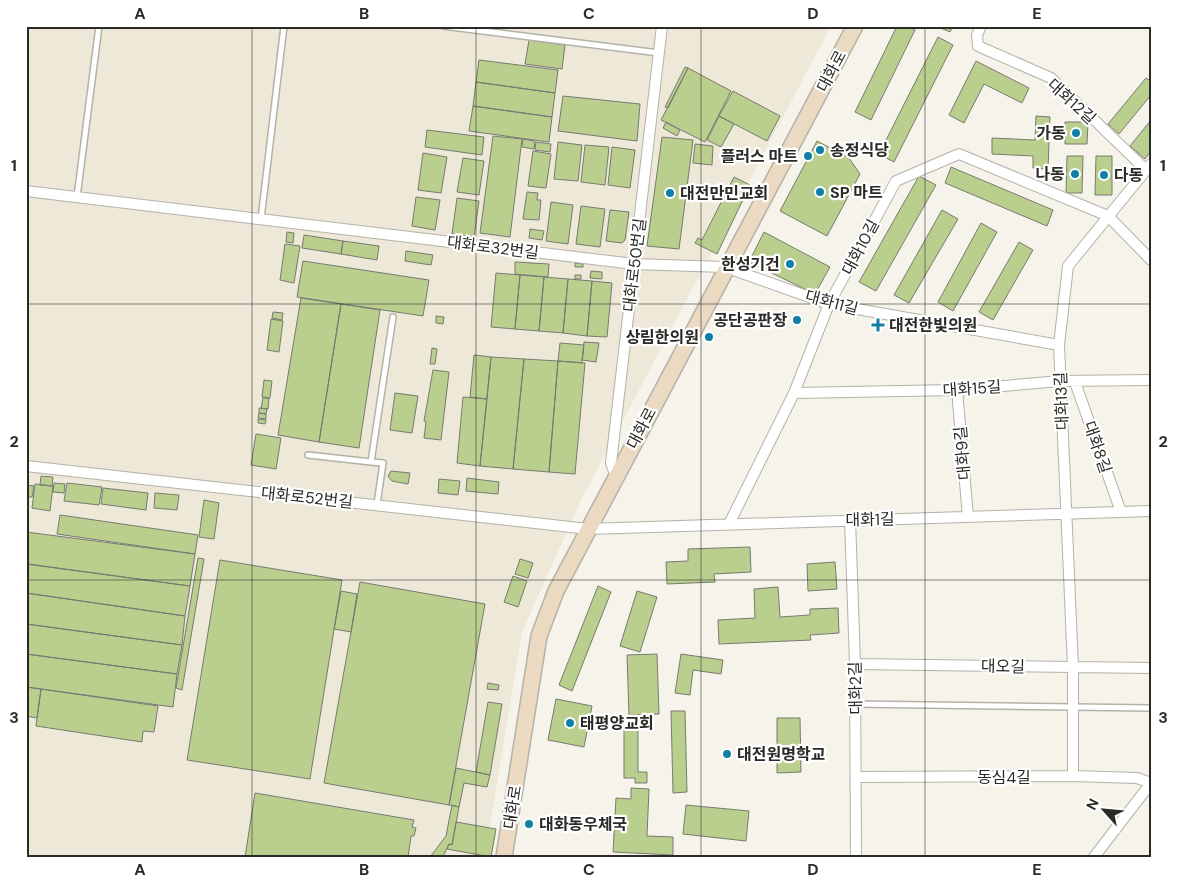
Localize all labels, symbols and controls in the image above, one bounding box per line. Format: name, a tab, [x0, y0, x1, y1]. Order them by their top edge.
text: A	[134, 3, 146, 24]
text: B	[359, 3, 369, 24]
text: C	[583, 3, 595, 24]
text: D	[807, 3, 819, 24]
text: E	[1032, 3, 1042, 24]
street label: 대화로	[812, 47, 851, 96]
street label: 대화12길	[1043, 74, 1100, 129]
place label: 가동	[1037, 123, 1066, 144]
marker: 가동	[1070, 127, 1082, 139]
place label: 송정식당	[830, 140, 889, 161]
marker: 송정식당	[814, 144, 826, 156]
place label: 플러스 마트	[721, 146, 798, 167]
marker: 플러스 마트	[802, 150, 814, 162]
text: 1	[11, 155, 17, 176]
text: 1	[1160, 155, 1166, 176]
place label: 나동	[1036, 164, 1065, 185]
place label: 다동	[1114, 165, 1143, 186]
marker: 나동	[1069, 168, 1081, 180]
marker: 다동	[1098, 169, 1110, 181]
place label: SP 마트	[830, 182, 883, 203]
place label: 대전만민교회	[680, 183, 768, 204]
marker: SP 마트	[814, 186, 826, 198]
marker: 대전만민교회	[664, 187, 676, 199]
street label: 대화10길	[837, 216, 884, 279]
street label: 대화로50번길	[618, 217, 651, 313]
street label: 대화로32번길	[446, 231, 540, 264]
place label: 한성기건	[721, 254, 780, 275]
marker: 한성기건	[784, 258, 796, 270]
street label: 대화11길	[803, 285, 861, 320]
place label: 공단공판장	[713, 310, 787, 331]
marker: 공단공판장	[791, 314, 803, 326]
place label: 대전한빛의원	[889, 315, 977, 336]
marker: 대전한빛의원	[871, 318, 885, 332]
place label: 상림한의원	[625, 327, 699, 348]
marker: 상림한의원	[703, 331, 715, 343]
street label: 대화13길	[1050, 371, 1073, 431]
street label: 대화15길	[942, 376, 1002, 401]
street label: 대화로	[622, 404, 661, 453]
street label: 대화8길	[1079, 418, 1116, 476]
street label: 대화9길	[950, 425, 975, 481]
text: 2	[9, 431, 19, 452]
text: 2	[1158, 431, 1168, 452]
street label: 대화로52번길	[260, 482, 354, 513]
street label: 대화1길	[845, 509, 895, 530]
street label: 대오길	[981, 656, 1025, 677]
street label: 대화2길	[845, 661, 866, 715]
text: 3	[9, 707, 19, 728]
text: 3	[1158, 707, 1168, 728]
place label: 태평양교회	[580, 713, 654, 734]
marker: 태평양교회	[564, 717, 576, 729]
place label: 대전원명학교	[737, 744, 826, 765]
marker: 대전원명학교	[721, 748, 733, 760]
street label: 동심4길	[977, 767, 1031, 788]
street label: 대화로	[499, 783, 526, 831]
north arrow	[1080, 786, 1130, 836]
text: N	[1082, 795, 1103, 813]
place label: 대화동우체국	[539, 814, 627, 835]
marker: 대화동우체국	[523, 818, 535, 830]
text: A	[134, 859, 146, 880]
text: B	[359, 859, 369, 880]
text: C	[583, 859, 595, 880]
text: D	[807, 859, 819, 880]
text: E	[1032, 859, 1042, 880]

